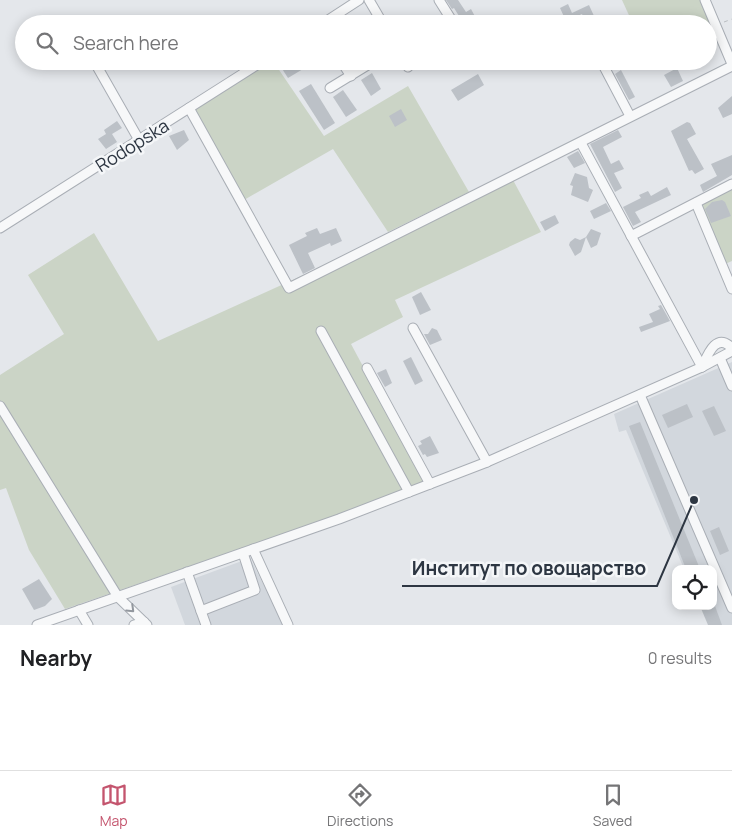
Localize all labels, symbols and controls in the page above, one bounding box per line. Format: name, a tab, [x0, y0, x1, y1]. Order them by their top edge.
search box	[15, 15, 717, 70]
icon: search	[33, 29, 61, 57]
text: Search here	[73, 30, 179, 56]
street label: Rodopska	[91, 113, 173, 177]
callout: Институт по овощарство	[402, 552, 657, 586]
text: Институт по овощарство	[412, 555, 646, 581]
map controls	[672, 565, 717, 610]
button: locate	[672, 565, 717, 610]
one-way arrow	[125, 603, 134, 612]
text: Nearby	[20, 644, 92, 672]
text: 0 results	[648, 647, 712, 669]
tab: Map	[100, 781, 128, 830]
tab: Directions	[327, 781, 393, 830]
tab: Saved	[593, 781, 632, 830]

